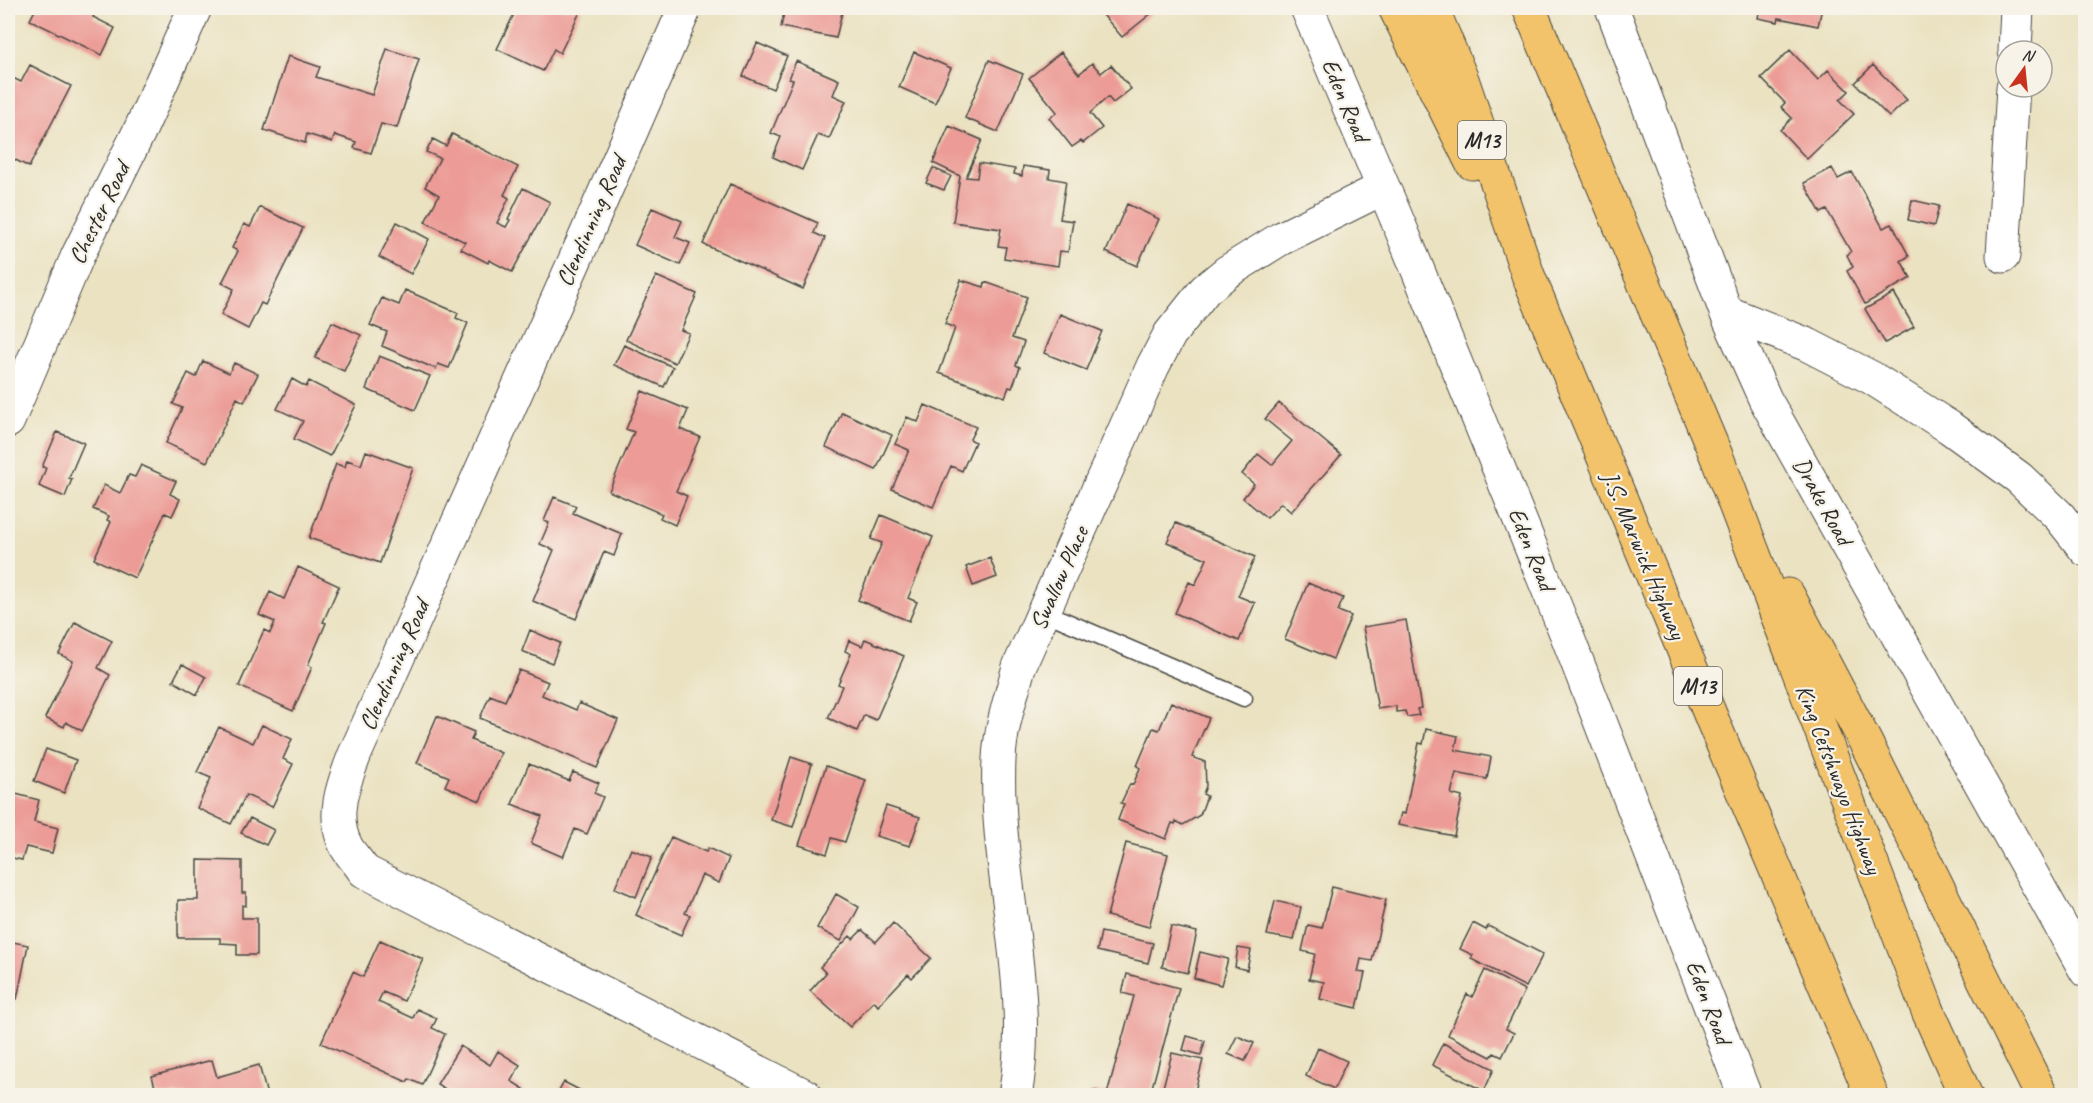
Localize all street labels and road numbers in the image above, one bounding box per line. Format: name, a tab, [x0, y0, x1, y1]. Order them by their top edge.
street label: Eden Road	[1315, 54, 1378, 149]
road number: M13	[1458, 121, 1506, 159]
street label: Clendinning Road	[549, 148, 635, 291]
street label: Chester Road	[61, 154, 138, 269]
street label: Drake Road	[1787, 452, 1861, 553]
street label: J.S. Marwick Highway	[1595, 466, 1694, 645]
street label: Eden Road	[1502, 503, 1564, 598]
street label: Swallow Place	[1023, 519, 1096, 635]
street label: Clendinning Road	[352, 592, 438, 735]
road number: M13	[1674, 667, 1722, 705]
street label: King Cetshwayo Highway	[1789, 680, 1890, 880]
street label: Eden Road	[1679, 956, 1740, 1051]

